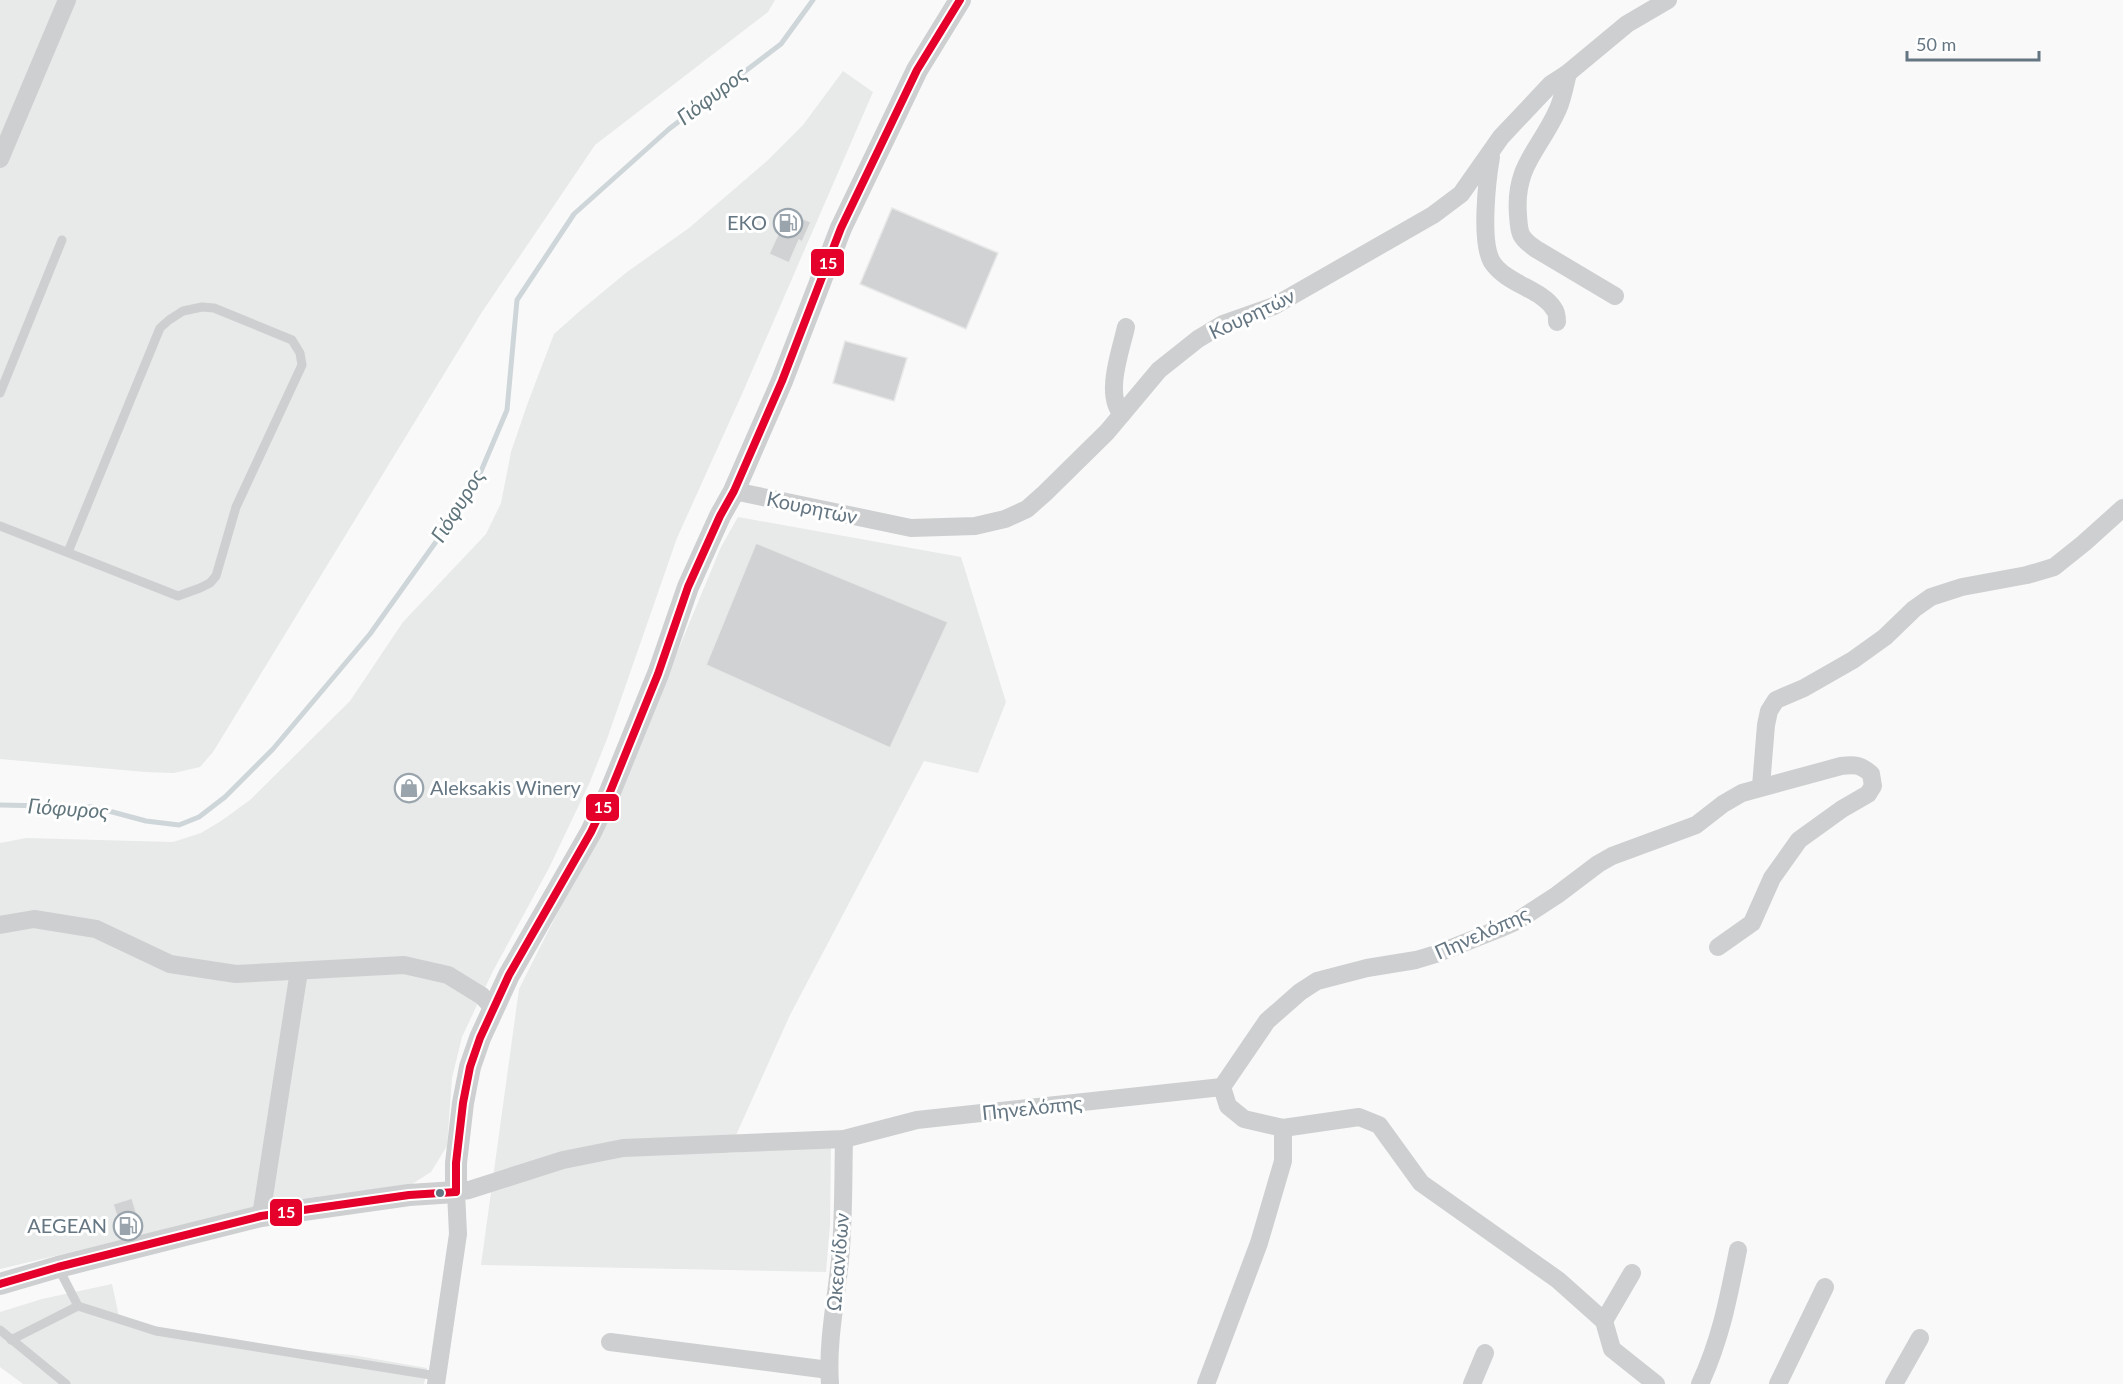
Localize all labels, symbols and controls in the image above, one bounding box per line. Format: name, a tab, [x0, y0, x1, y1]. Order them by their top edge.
scale bar	[1907, 24, 2039, 62]
text: 50 m	[1916, 33, 1956, 55]
water label: Γιόφυρος	[671, 60, 752, 129]
fuel station icon: EKO	[772, 207, 804, 239]
place label: EKO	[727, 210, 767, 234]
line badge: 15	[810, 248, 845, 277]
text: 15	[819, 253, 837, 272]
street label: Κουρητών	[1205, 283, 1298, 343]
water label: Γιόφυρος	[425, 463, 489, 546]
street label: Κουρητών	[765, 486, 860, 528]
shop icon: Aleksakis Winery	[393, 772, 425, 804]
place label: Aleksakis Winery	[430, 775, 581, 799]
water label: Γιόφυρος	[27, 792, 110, 823]
line badge: 15	[585, 793, 620, 822]
text: 15	[594, 797, 612, 816]
street label: Πηνελόπης	[1431, 901, 1532, 964]
street label: Πηνελόπης	[981, 1090, 1083, 1124]
unlabelled marker	[434, 1187, 446, 1199]
line badge: 15	[269, 1198, 303, 1227]
text: 15	[277, 1202, 295, 1221]
fuel station icon: AEGEAN	[112, 1210, 144, 1242]
street label: Ωκεανίδων	[821, 1212, 853, 1312]
place label: AEGEAN	[27, 1213, 107, 1237]

